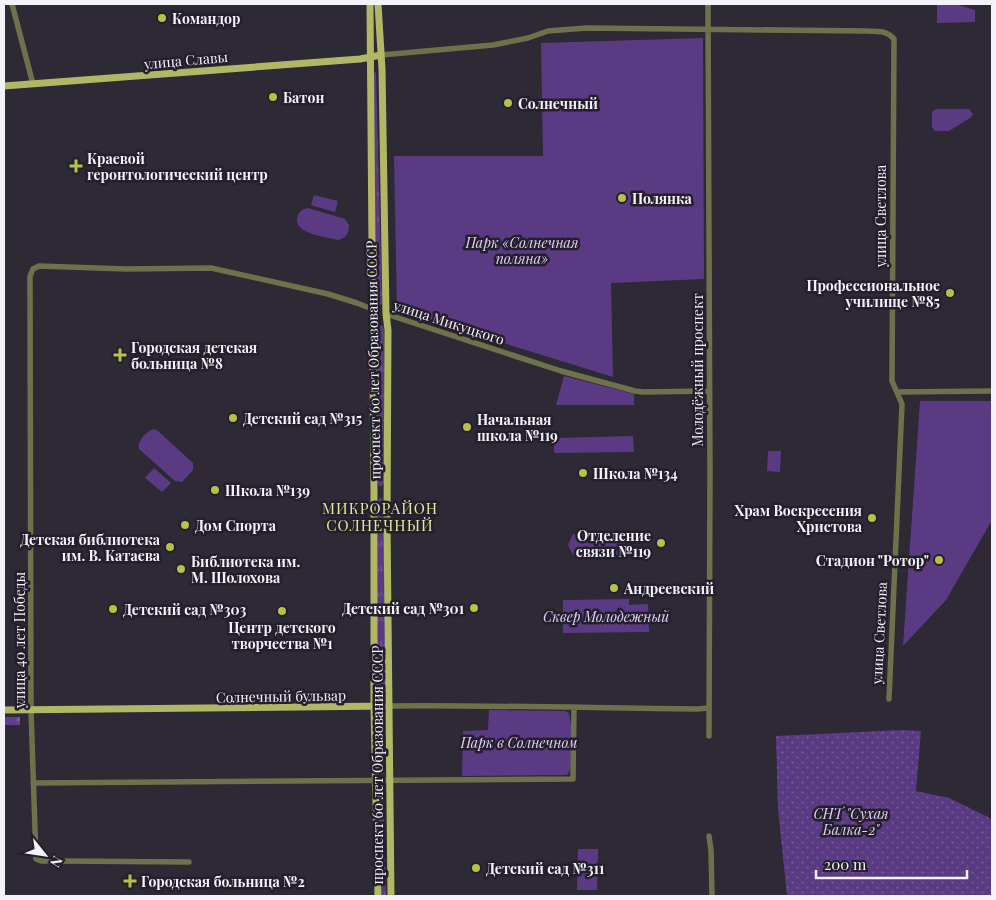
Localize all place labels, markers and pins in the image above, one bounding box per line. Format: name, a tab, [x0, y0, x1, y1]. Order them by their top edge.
place label: Командор	[172, 9, 240, 28]
marker: Командор	[156, 12, 168, 24]
place label: Батон	[283, 88, 324, 107]
marker: Батон	[267, 91, 279, 103]
place label: Солнечный	[518, 94, 598, 113]
marker: Солнечный	[502, 97, 514, 109]
place label: Краевой геронтологический центр	[87, 149, 268, 184]
marker: Краевой геронтологический центр	[69, 159, 83, 173]
place label: Полянка	[632, 189, 693, 208]
marker: Полянка	[616, 192, 628, 204]
place label: Профессиональное училище №85	[806, 276, 940, 311]
marker: Профессиональное училище №85	[944, 287, 956, 299]
place label: Городская детская больница №8	[131, 338, 257, 373]
marker: Городская детская больница №8	[113, 348, 127, 362]
place label: Детский сад №315	[243, 409, 362, 428]
place label: Начальная школа №119	[477, 410, 558, 445]
marker: Детский сад №315	[227, 412, 239, 424]
marker: Начальная школа №119	[461, 421, 473, 433]
place label: Школа №134	[593, 464, 678, 483]
marker: Школа №134	[577, 467, 589, 479]
place label: Школа №139	[225, 481, 310, 500]
marker: Школа №139	[209, 484, 221, 496]
place label: Храм Воскресения Христова	[735, 501, 863, 536]
marker: Храм Воскресения Христова	[866, 512, 878, 524]
place label: Дом Спорта	[195, 516, 277, 535]
marker: Дом Спорта	[179, 519, 191, 531]
place label: Отделение связи №119	[576, 526, 651, 561]
place label: Детская библиотека им. В. Катаева	[20, 530, 161, 565]
marker: Отделение связи №119	[655, 537, 667, 549]
marker: Детская библиотека им. В. Катаева	[164, 541, 176, 553]
place label: Стадион "Ротор"	[816, 551, 929, 570]
place label: Библиотека им. М. Шолохова	[191, 552, 300, 587]
marker: Стадион "Ротор"	[933, 554, 945, 566]
marker: Библиотека им. М. Шолохова	[175, 563, 187, 575]
place label: Андреевский	[623, 579, 714, 598]
marker: Андреевский	[608, 582, 620, 594]
place label: Детский сад №301	[342, 599, 464, 618]
place label: Детский сад №303	[123, 600, 247, 619]
marker: Детский сад №301	[468, 602, 480, 614]
marker: Детский сад №303	[107, 603, 119, 615]
marker: Центр детского творчества №1	[276, 605, 288, 617]
place label: Центр детского творчества №1	[228, 618, 336, 653]
place label: Детский сад №311	[486, 859, 604, 878]
marker: Детский сад №311	[470, 862, 482, 874]
place label: Городская больница №2	[141, 872, 305, 891]
marker: Городская больница №2	[123, 874, 137, 888]

